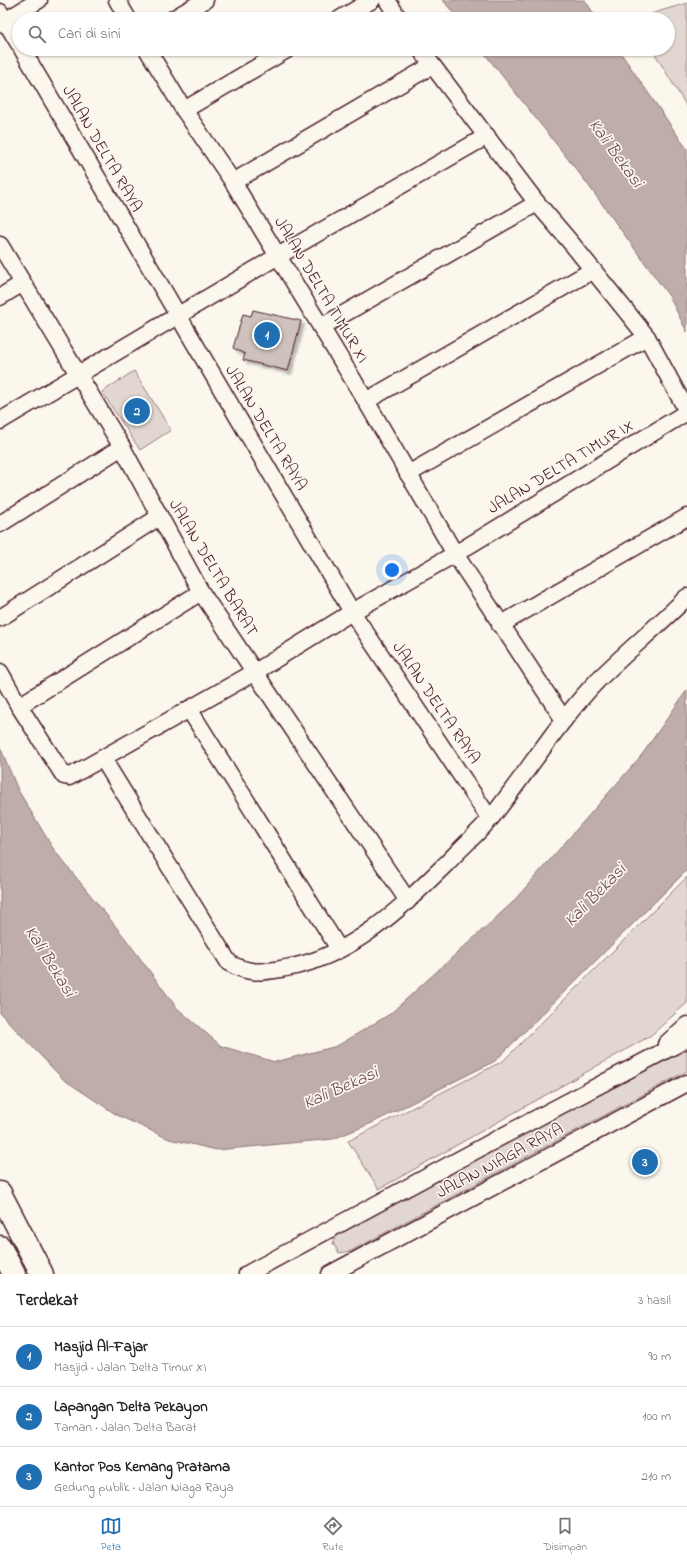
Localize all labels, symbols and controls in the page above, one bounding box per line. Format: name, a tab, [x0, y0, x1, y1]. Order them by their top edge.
search box	[12, 12, 675, 56]
icon: search	[26, 23, 48, 45]
text: Cari di sini	[58, 23, 121, 45]
street label: JALAN DELTA RAYA	[55, 81, 149, 217]
water label: Kali Bekasi	[581, 114, 650, 195]
street label: JALAN DELTA TIMUR XI	[267, 212, 375, 368]
pin: 1	[254, 320, 280, 350]
street label: JALAN DELTA RAYA	[218, 360, 314, 496]
pin: 2	[124, 396, 150, 426]
street label: JALAN DELTA TIMUR IX	[483, 413, 639, 521]
street label: JALAN DELTA BARAT	[162, 495, 264, 642]
your location	[382, 560, 402, 580]
street label: JALAN DELTA RAYA	[386, 637, 486, 769]
water label: Kali Bekasi	[559, 857, 634, 934]
water label: Kali Bekasi	[17, 921, 82, 1004]
water label: Kali Bekasi	[299, 1060, 384, 1117]
street label: JALAN NIAGA RAYA	[432, 1117, 568, 1205]
pin: 3	[632, 1147, 658, 1177]
text: Terdekat	[16, 1288, 78, 1313]
text: 3 hasil	[638, 1291, 671, 1310]
text: Masjid Al-Fajar	[54, 1336, 148, 1358]
text: 1	[27, 1347, 31, 1366]
text: 90 m	[648, 1347, 671, 1366]
text: Masjid · Jalan Delta Timur XI	[54, 1358, 207, 1377]
text: Lapangan Delta Pekayon	[54, 1396, 208, 1418]
text: 2	[26, 1407, 32, 1426]
text: 100 m	[642, 1407, 671, 1426]
text: Taman · Jalan Delta Barat	[54, 1418, 197, 1437]
text: Kantor Pos Kemang Pratama	[54, 1456, 230, 1478]
text: 3	[26, 1467, 32, 1486]
text: 210 m	[641, 1467, 671, 1486]
text: Gedung publik · Jalan Niaga Raya	[54, 1478, 234, 1497]
tab: Peta	[100, 1515, 122, 1555]
tab: Rute	[322, 1515, 344, 1555]
tab: Disimpan	[544, 1515, 587, 1555]

